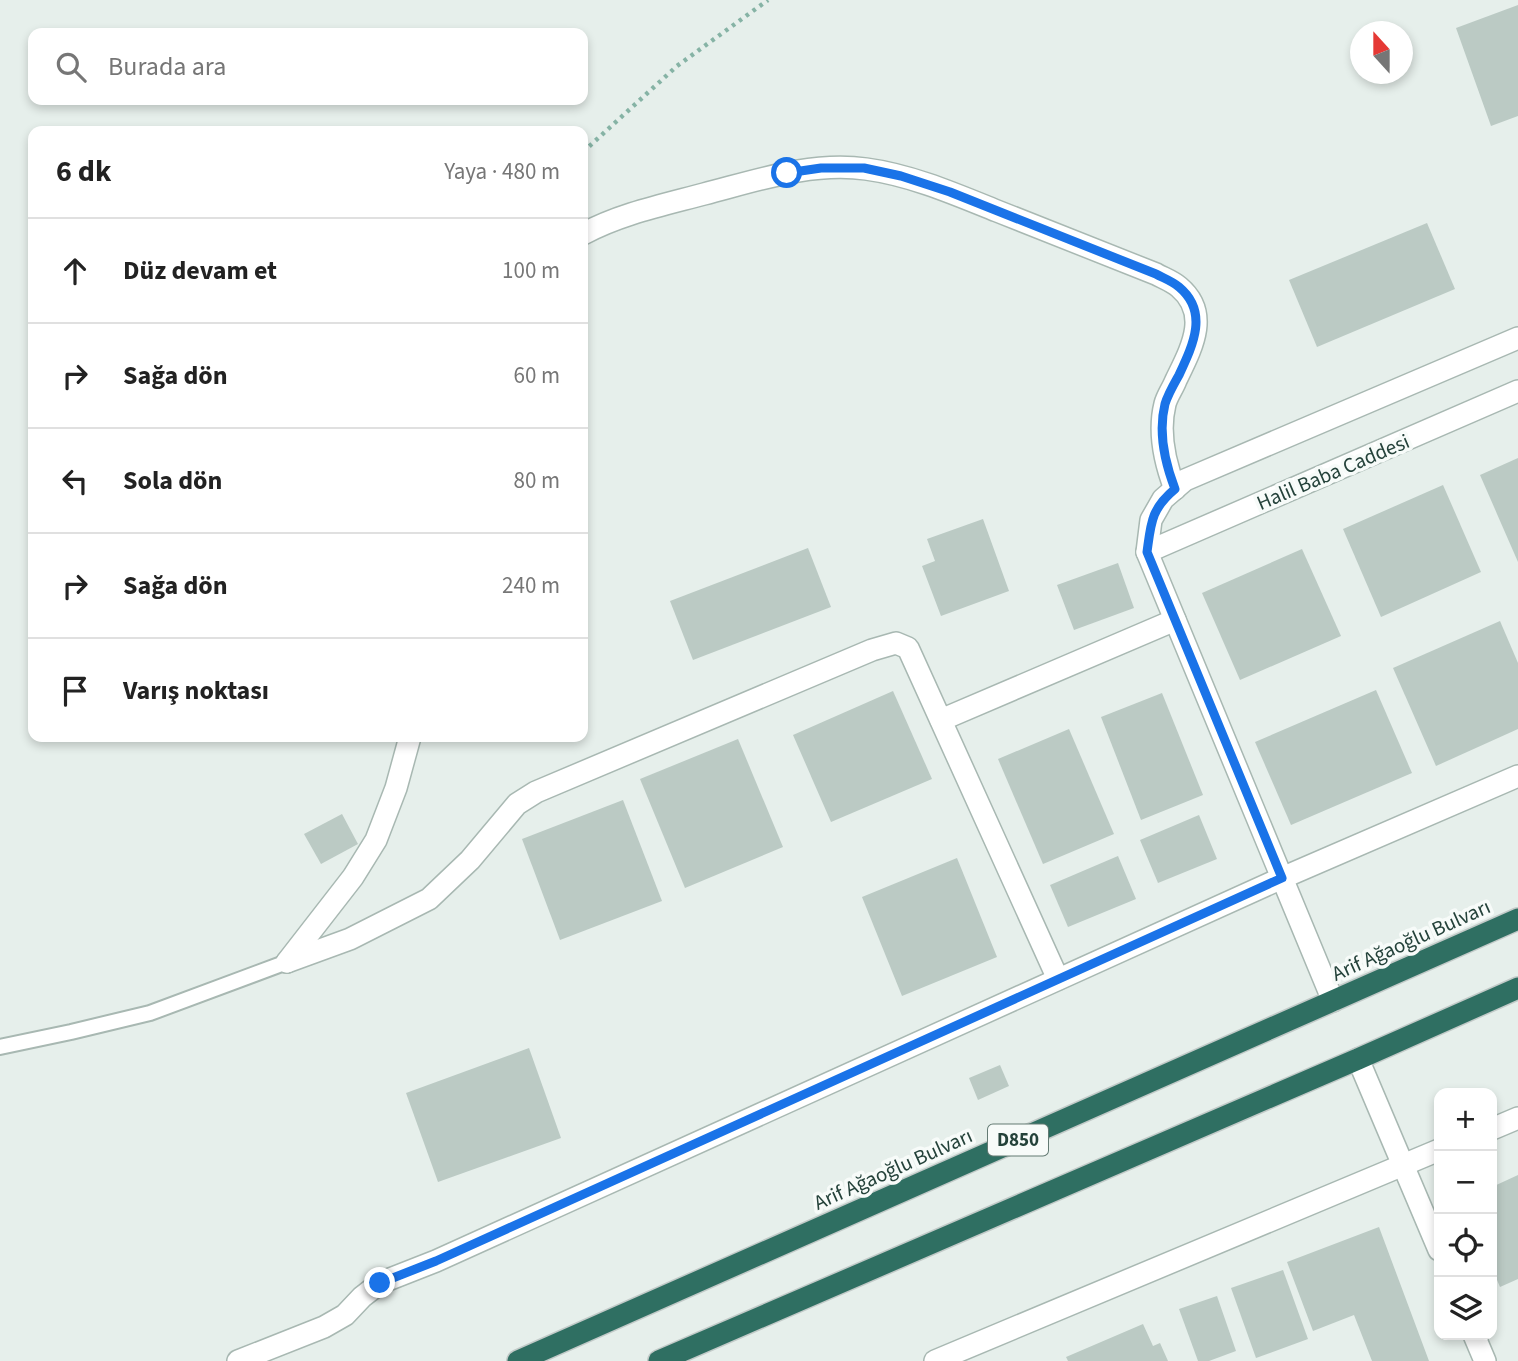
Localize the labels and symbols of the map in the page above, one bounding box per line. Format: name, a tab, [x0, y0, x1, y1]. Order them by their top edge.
north arrow	[1350, 21, 1413, 84]
route start	[771, 157, 802, 188]
street label: Halil Baba Caddesi	[1252, 426, 1414, 518]
street label: Arif Ağaoğlu Bulvarı	[1327, 892, 1495, 988]
street label: Arif Ağaoğlu Bulvarı	[809, 1121, 977, 1217]
road number: D850	[988, 1124, 1048, 1156]
route end	[364, 1267, 395, 1298]

